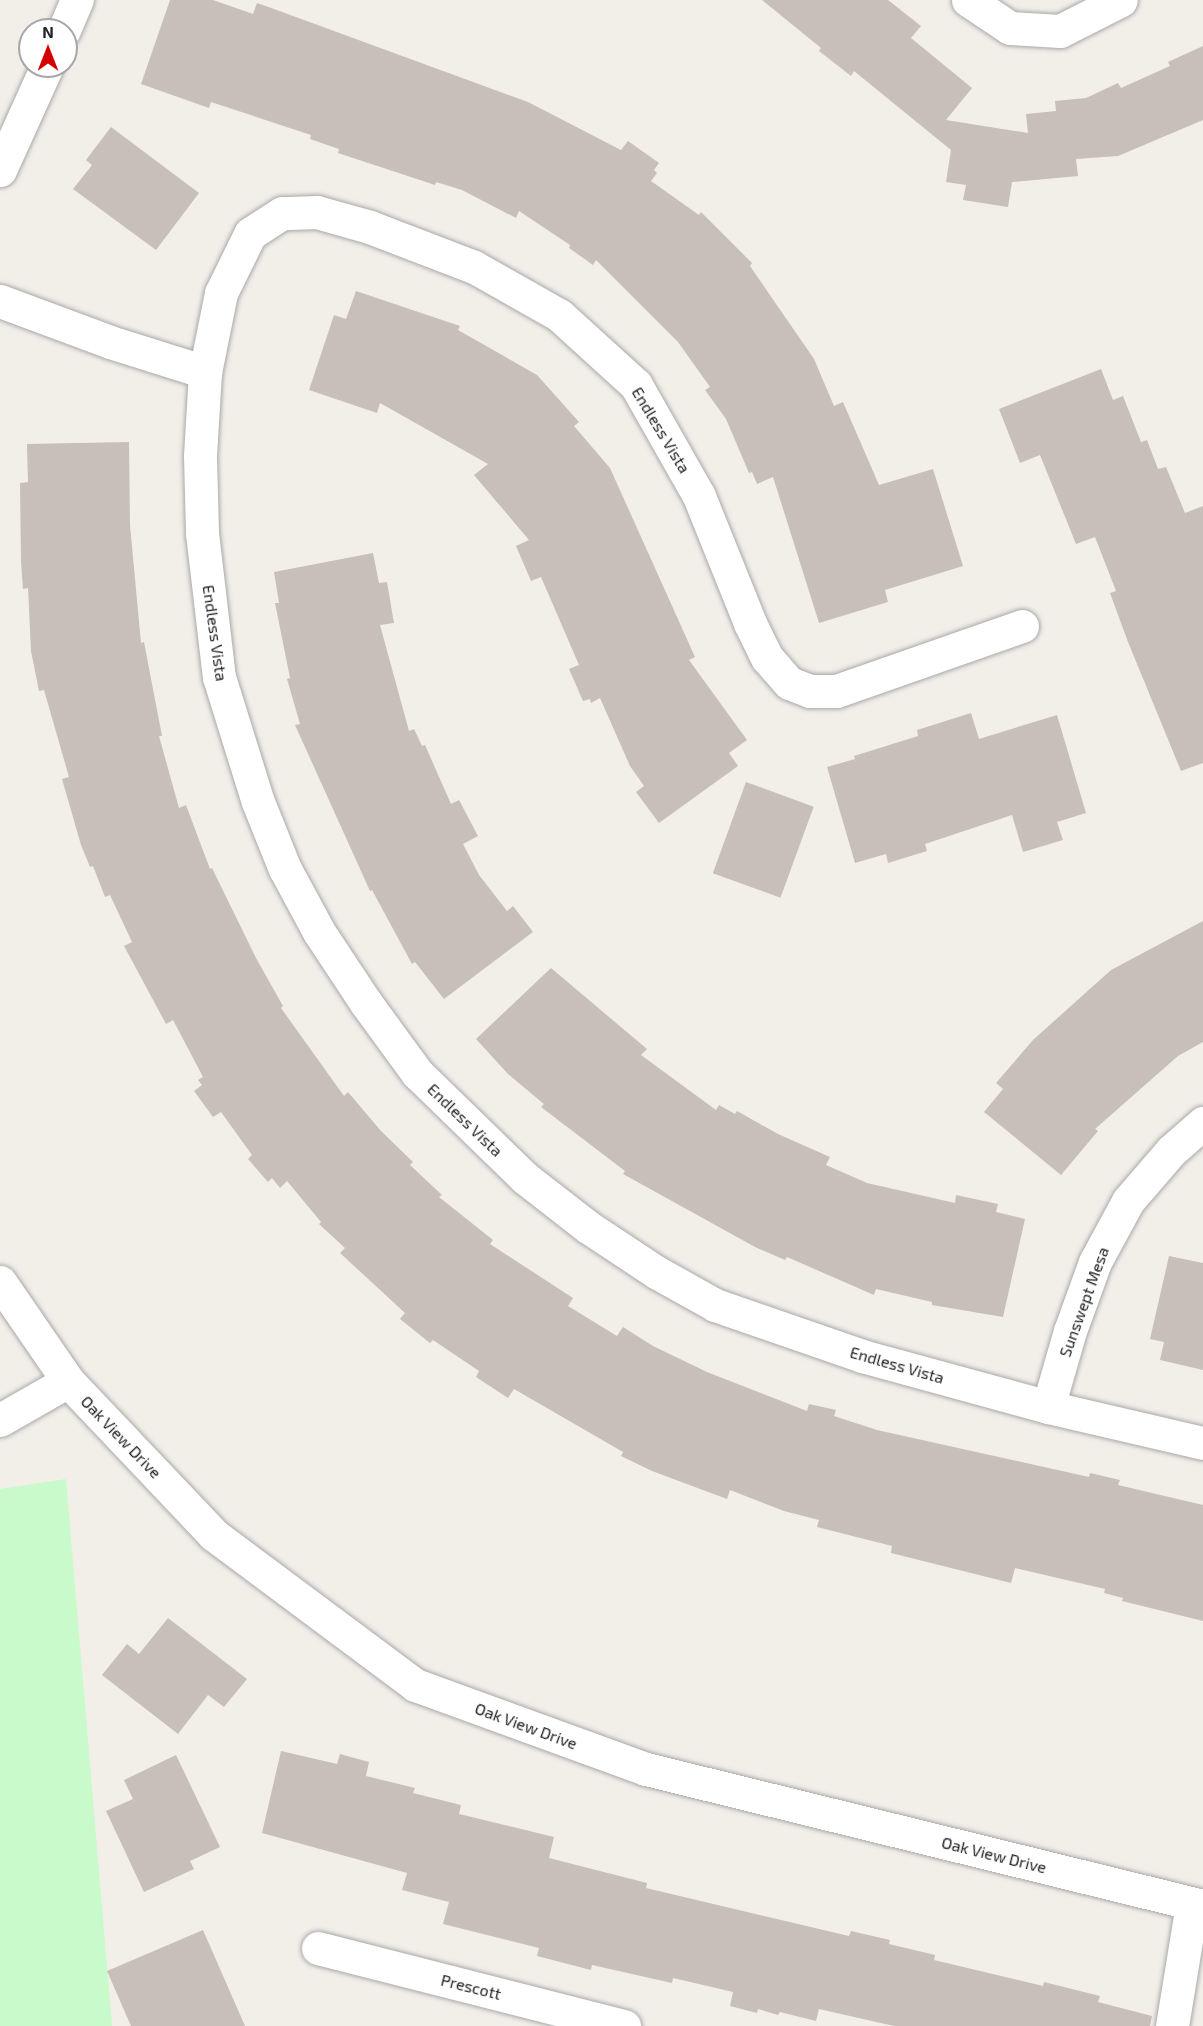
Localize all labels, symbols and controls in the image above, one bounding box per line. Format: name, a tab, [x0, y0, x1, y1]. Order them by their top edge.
north arrow	[18, 18, 78, 78]
text: N	[42, 22, 54, 41]
street label: Endless Vista	[628, 383, 694, 477]
street label: Endless Vista	[199, 583, 231, 683]
street label: Endless Vista	[423, 1079, 507, 1161]
street label: Sunswept Mesa	[1055, 1244, 1113, 1360]
street label: Endless Vista	[848, 1342, 946, 1388]
street label: Oak View Drive	[77, 1391, 165, 1483]
street label: Oak View Drive	[472, 1698, 580, 1754]
street label: Oak View Drive	[939, 1833, 1049, 1877]
street label: Prescott	[439, 1970, 503, 2004]

